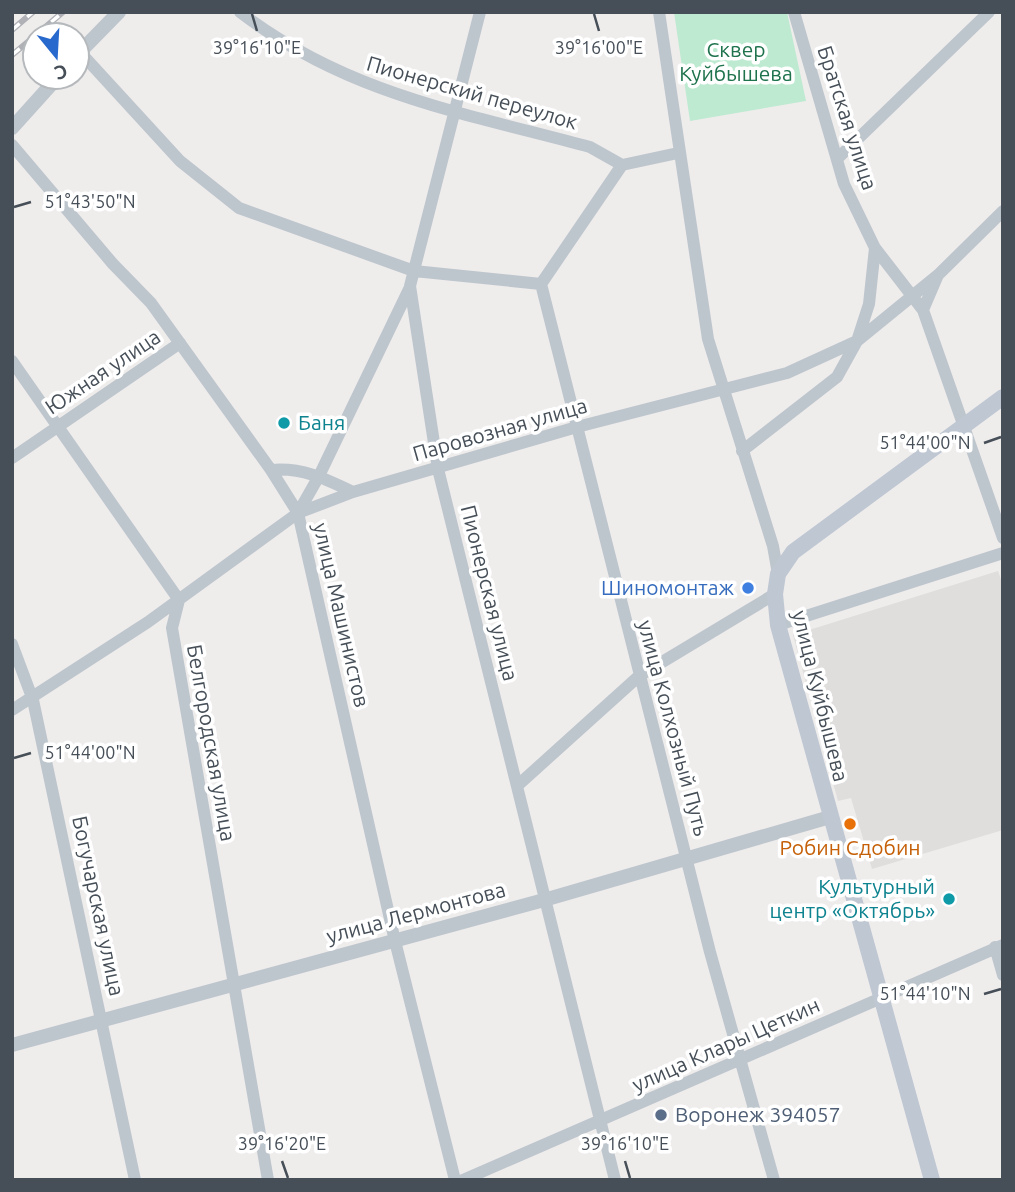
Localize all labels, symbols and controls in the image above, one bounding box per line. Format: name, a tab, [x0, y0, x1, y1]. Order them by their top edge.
north arrow	[21, 21, 91, 91]
text: 39°16'10"E	[213, 37, 301, 57]
text: 39°16'00"E	[555, 37, 643, 57]
park label: Сквер Куйбышева	[679, 37, 793, 85]
street label: Братская улица	[813, 43, 883, 193]
street label: Пионерский переулок	[364, 50, 581, 134]
text: С	[52, 60, 70, 85]
text: 51°43'50"N	[44, 191, 136, 211]
street label: Южная улица	[40, 324, 165, 418]
street label: Паровозная улица	[410, 393, 590, 465]
place label: Баня	[298, 410, 345, 434]
marker: Баня	[276, 415, 292, 431]
text: 51°44'00"N	[879, 432, 971, 452]
street label: Пионерская улица	[457, 502, 523, 683]
street label: улица Машинистов	[309, 520, 375, 709]
place label: Шиномонтаж	[601, 575, 734, 599]
marker: Шиномонтаж	[740, 580, 756, 596]
street label: улица Куйбышева	[788, 608, 854, 784]
street label: улица Колхозный Путь	[634, 617, 714, 838]
street label: Белгородская улица	[183, 643, 241, 843]
text: 51°44'00"N	[44, 742, 136, 762]
street label: Богучарская улица	[68, 814, 130, 998]
marker: Робин Сдобин	[842, 816, 858, 832]
place label: Робин Сдобин	[779, 835, 921, 859]
place label: Культурный центр «Октябрь»	[770, 874, 935, 922]
street label: улица Лермонтова	[324, 877, 508, 948]
marker: Культурный центр «Октябрь»	[941, 891, 957, 907]
text: 51°44'10"N	[879, 983, 971, 1003]
street label: улица Клары Цеткин	[628, 992, 823, 1096]
place label: Воронеж 394057	[675, 1102, 840, 1126]
marker: Воронеж 394057	[653, 1107, 669, 1123]
text: 39°16'20"E	[238, 1133, 326, 1153]
text: 39°16'10"E	[581, 1133, 669, 1153]

